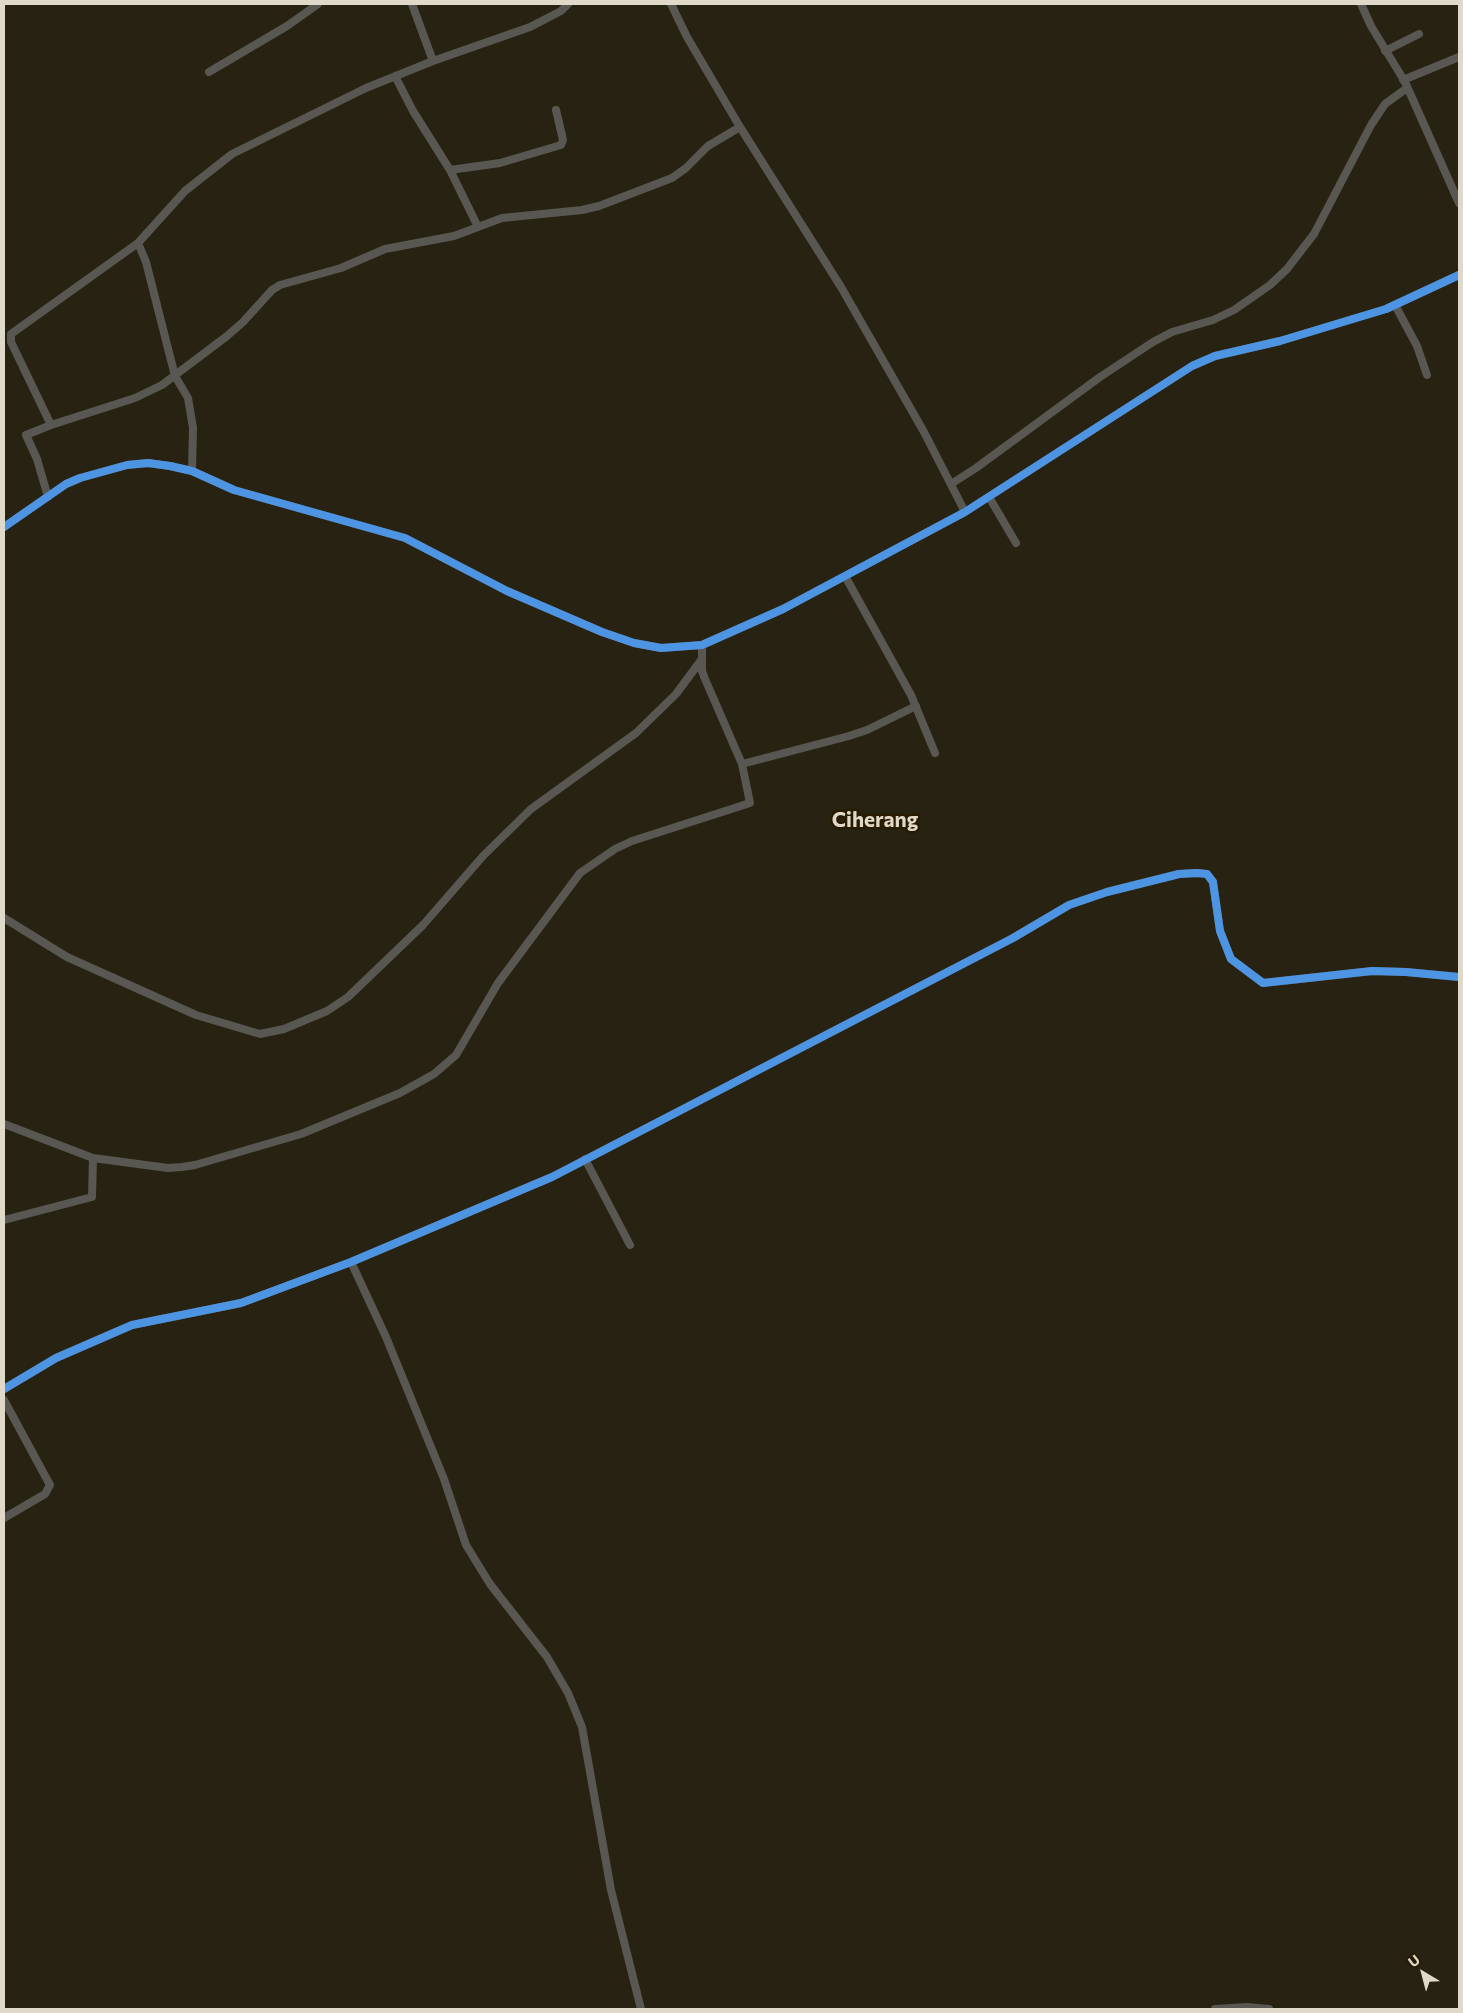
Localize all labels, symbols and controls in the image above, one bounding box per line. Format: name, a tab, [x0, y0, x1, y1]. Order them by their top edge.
district label: Ciherang	[832, 807, 918, 833]
north arrow	[1398, 1948, 1448, 1998]
text: U	[1404, 1951, 1423, 1970]

